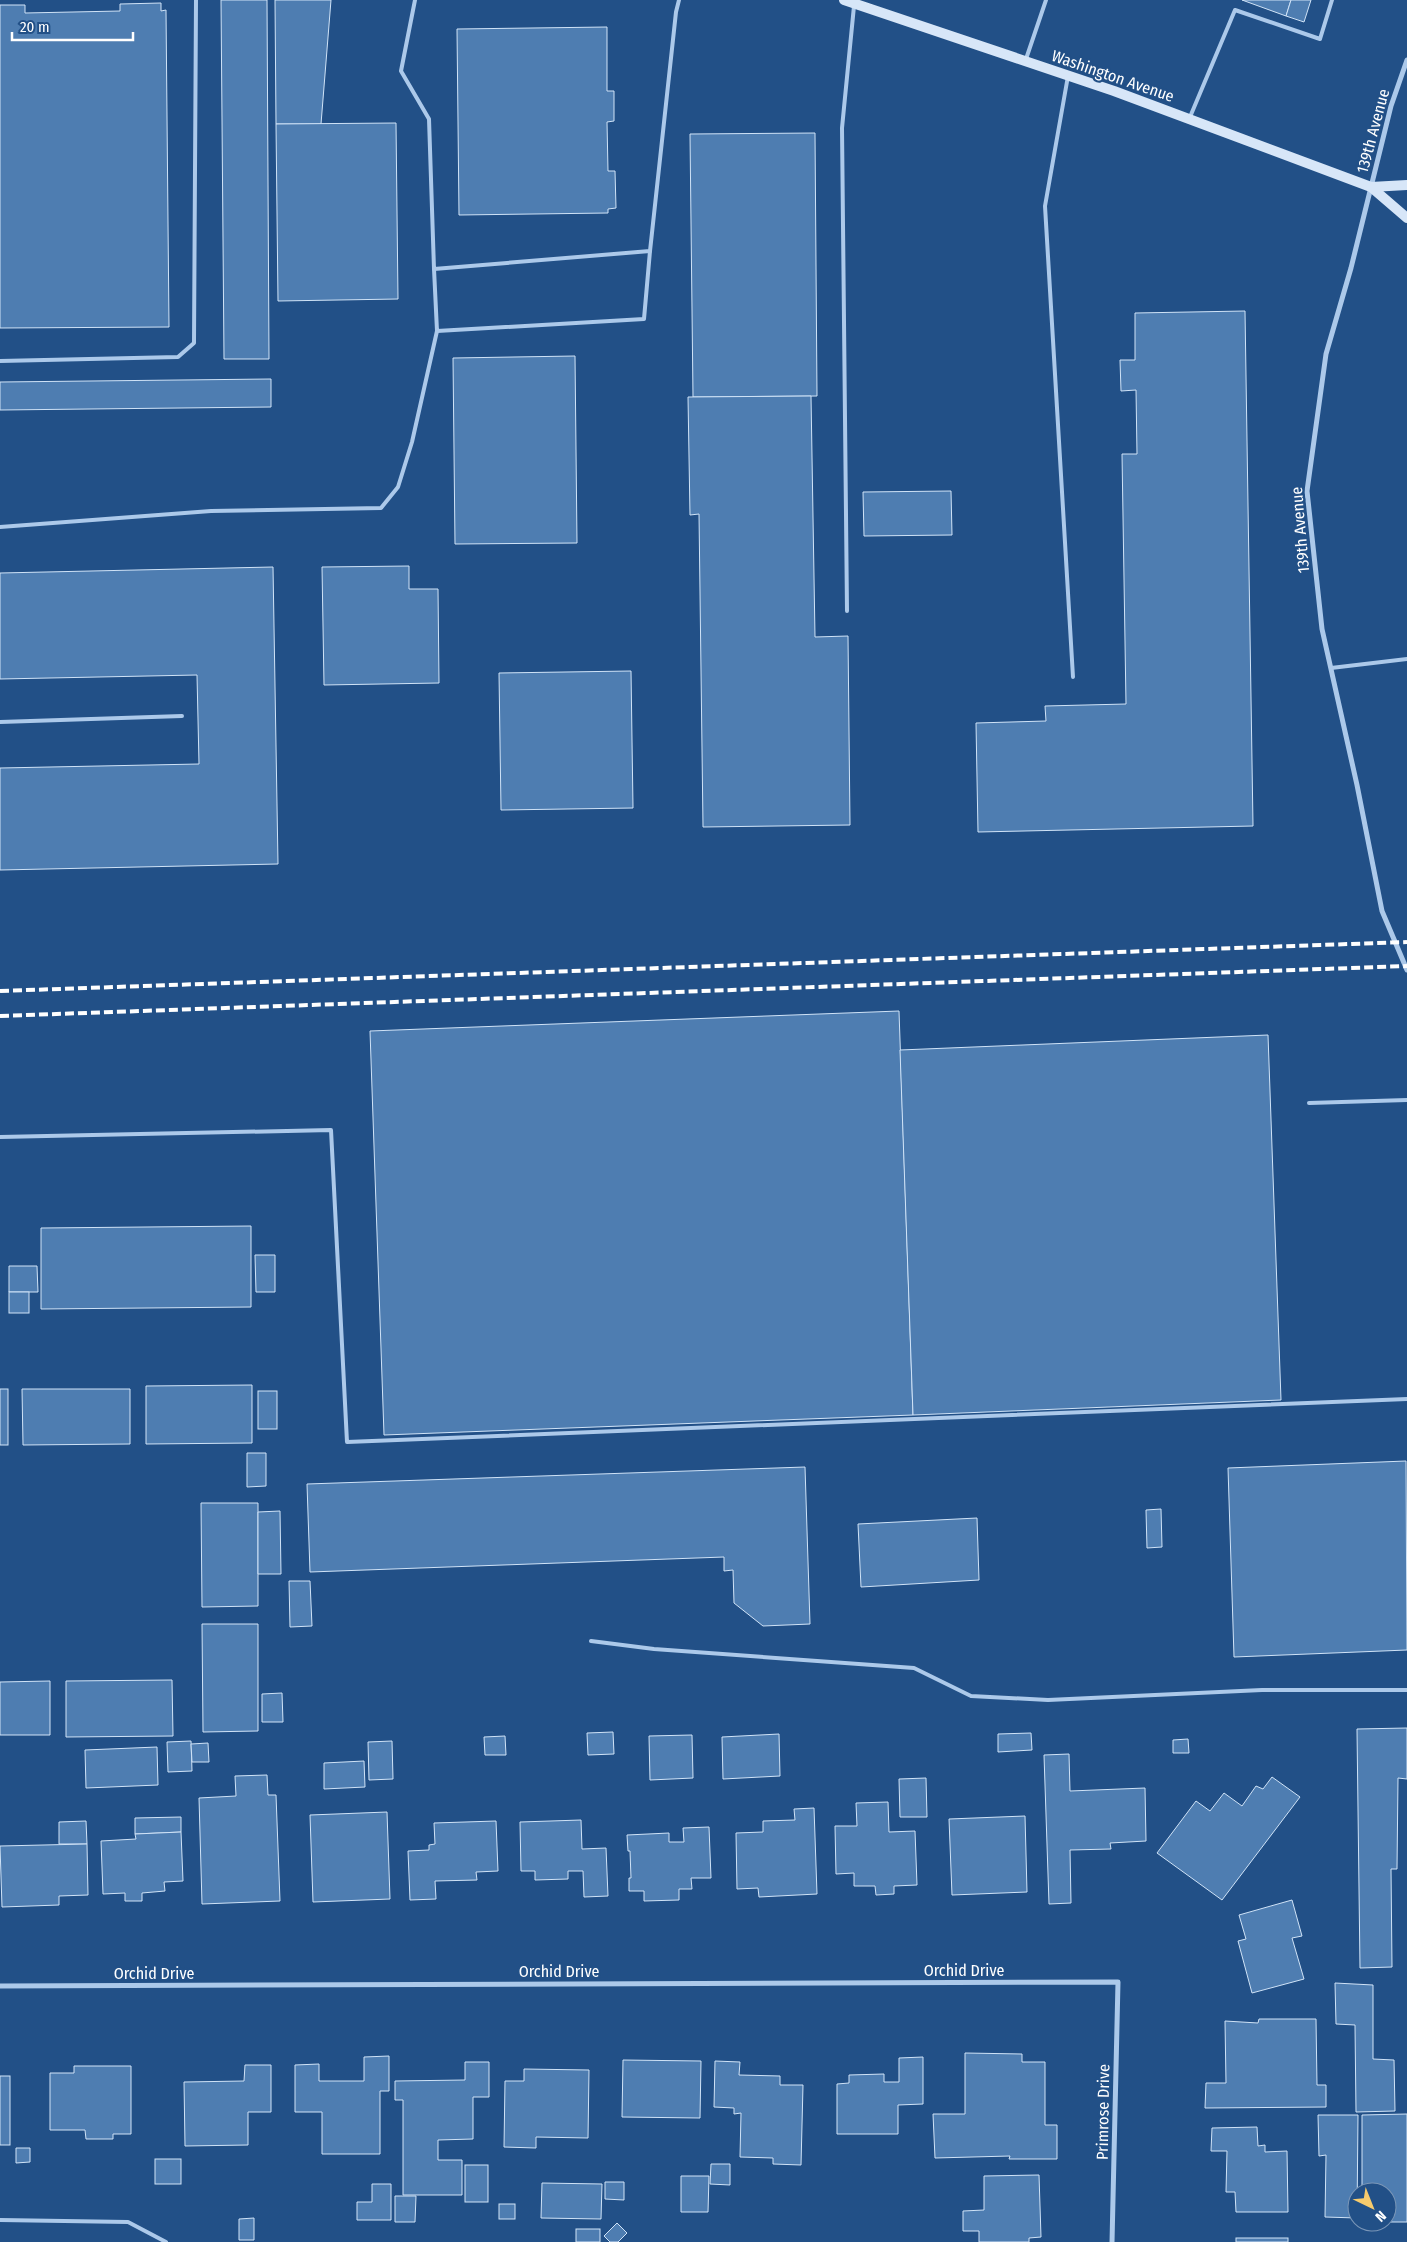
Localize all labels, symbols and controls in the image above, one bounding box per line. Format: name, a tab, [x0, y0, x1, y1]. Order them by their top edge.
scale bar	[12, 10, 134, 42]
text: 20 m	[20, 18, 50, 36]
street label: Washington Avenue	[1049, 46, 1177, 106]
street label: 139th Avenue	[1353, 87, 1393, 175]
street label: 139th Avenue	[1287, 486, 1313, 574]
street label: Orchid Drive	[924, 1961, 1004, 1980]
street label: Orchid Drive	[519, 1962, 599, 1981]
street label: Orchid Drive	[114, 1964, 194, 1983]
street label: Primrose Drive	[1093, 2064, 1113, 2160]
north arrow	[1347, 2182, 1397, 2232]
text: N	[1372, 2207, 1389, 2225]

